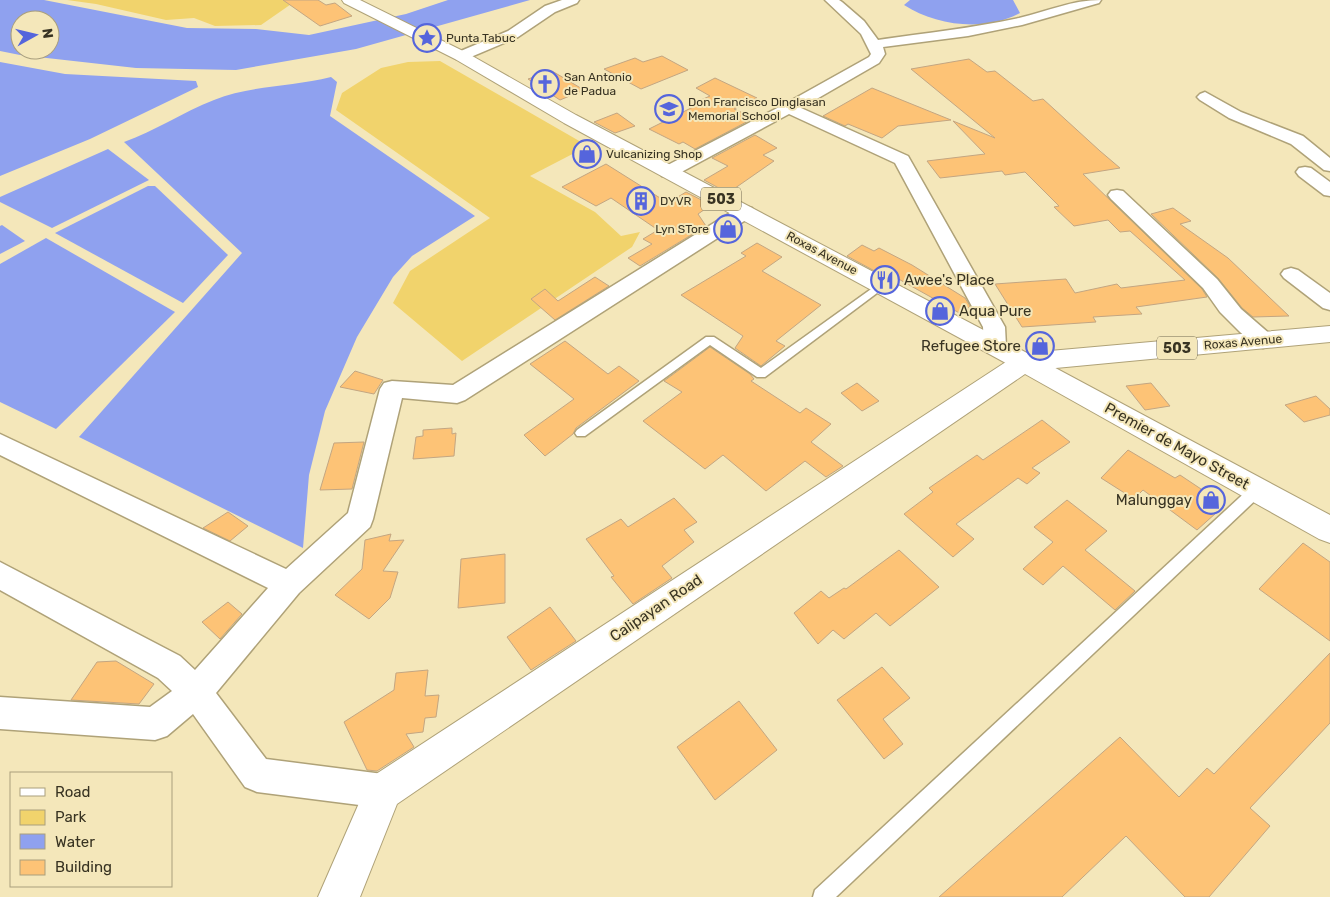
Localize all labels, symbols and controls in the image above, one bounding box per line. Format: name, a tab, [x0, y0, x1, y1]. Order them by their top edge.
north arrow	[10, 10, 60, 60]
place icon: Punta Tabuc	[412, 23, 442, 53]
text: N	[38, 27, 56, 39]
place label: Punta Tabuc	[446, 31, 516, 45]
church icon: San Antonio de Padua	[530, 69, 560, 99]
place label: San Antonio de Padua	[564, 70, 632, 98]
school or university icon: Don Francisco Dinglasan Memorial School	[654, 94, 684, 124]
place label: Don Francisco Dinglasan Memorial School	[688, 95, 826, 123]
shop icon: Vulcanizing Shop	[572, 139, 602, 169]
place label: Vulcanizing Shop	[606, 147, 702, 161]
building icon: DYVR	[626, 186, 656, 216]
road number: 503	[701, 188, 741, 210]
place label: DYVR	[660, 194, 692, 208]
shop icon: Lyn STore	[713, 214, 743, 244]
place label: Lyn STore	[655, 222, 709, 236]
street label: Roxas Avenue	[784, 228, 860, 278]
restaurant icon: Awee's Place	[870, 265, 900, 295]
place label: Awee's Place	[904, 271, 994, 289]
shop icon: Aqua Pure	[925, 296, 955, 326]
place label: Aqua Pure	[959, 302, 1032, 320]
shop icon: Refugee Store	[1025, 331, 1055, 361]
street label: Roxas Avenue	[1203, 332, 1283, 352]
road number: 503	[1157, 336, 1197, 359]
place label: Refugee Store	[921, 337, 1021, 355]
street label: Premier de Mayo Street	[1101, 399, 1253, 493]
shop icon: Malunggay	[1196, 485, 1226, 515]
place label: Malunggay	[1116, 491, 1192, 509]
street label: Calipayan Road	[607, 571, 705, 645]
legend	[10, 772, 172, 887]
text: Road	[55, 783, 91, 801]
text: Park	[55, 808, 86, 826]
text: Water	[55, 833, 95, 851]
text: Building	[55, 858, 112, 876]

